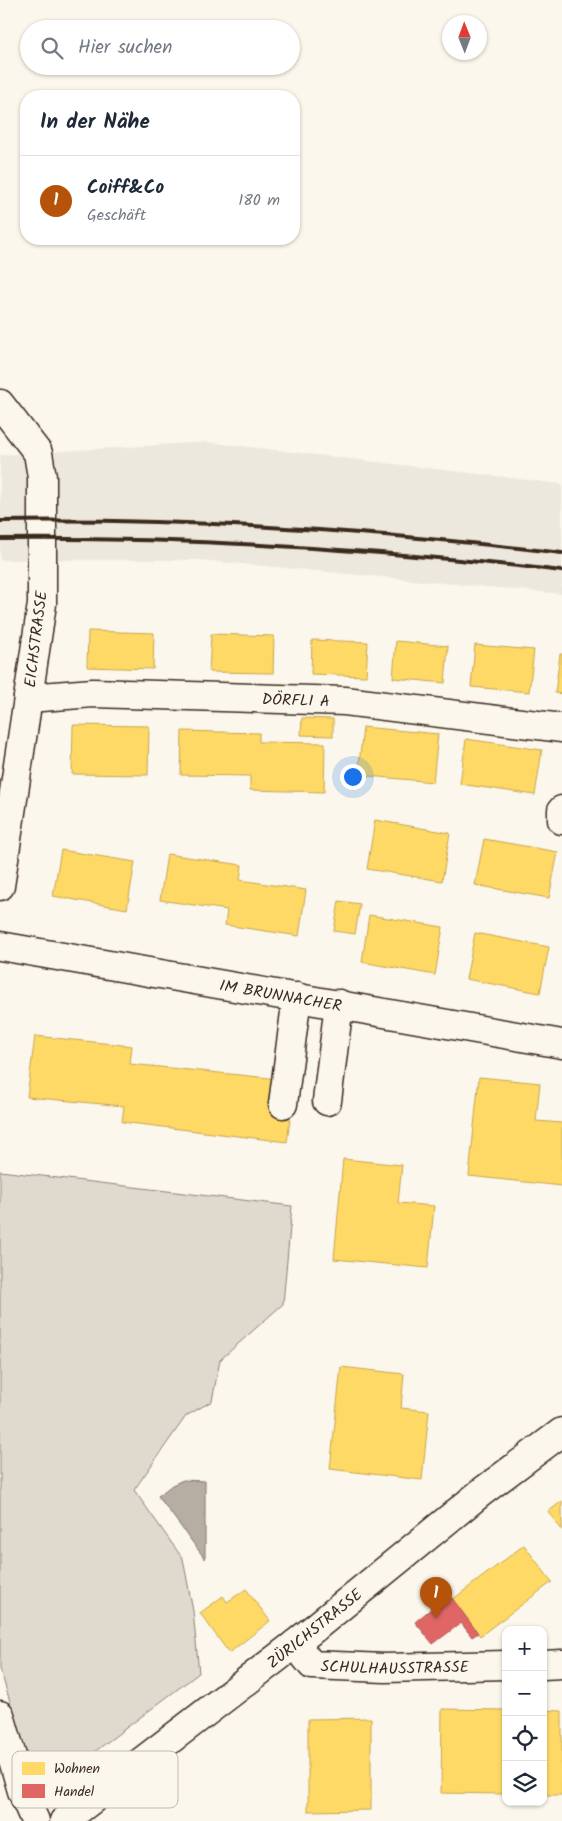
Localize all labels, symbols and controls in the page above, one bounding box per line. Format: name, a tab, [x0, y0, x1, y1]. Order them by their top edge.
north arrow	[442, 15, 487, 60]
search box	[20, 20, 300, 75]
text: Hier suchen	[78, 33, 172, 63]
icon: search	[38, 34, 66, 62]
text: In der Nähe	[40, 106, 150, 139]
text: Coiff&Co	[87, 173, 164, 203]
text: 1	[54, 188, 58, 213]
text: 180 m	[238, 188, 280, 213]
text: Geschäft	[87, 203, 146, 228]
street label: EICHSTRASSE	[18, 589, 55, 689]
street label: DÖRFLI A	[261, 687, 330, 715]
your location	[340, 764, 366, 790]
street label: IM BRUNNACHER	[217, 974, 344, 1019]
pin: 1	[420, 1577, 452, 1618]
street label: ZÜRICHSTRASSE	[262, 1583, 369, 1675]
map controls	[502, 1626, 547, 1806]
button: +	[502, 1626, 547, 1671]
street label: SCHULHAUSSTRASSE	[320, 1654, 470, 1682]
button: −	[502, 1671, 547, 1716]
button: locate	[502, 1716, 547, 1761]
legend	[12, 1751, 178, 1808]
text: Wohnen	[54, 1758, 100, 1780]
button: layers	[502, 1761, 547, 1806]
text: Handel	[54, 1781, 95, 1803]

